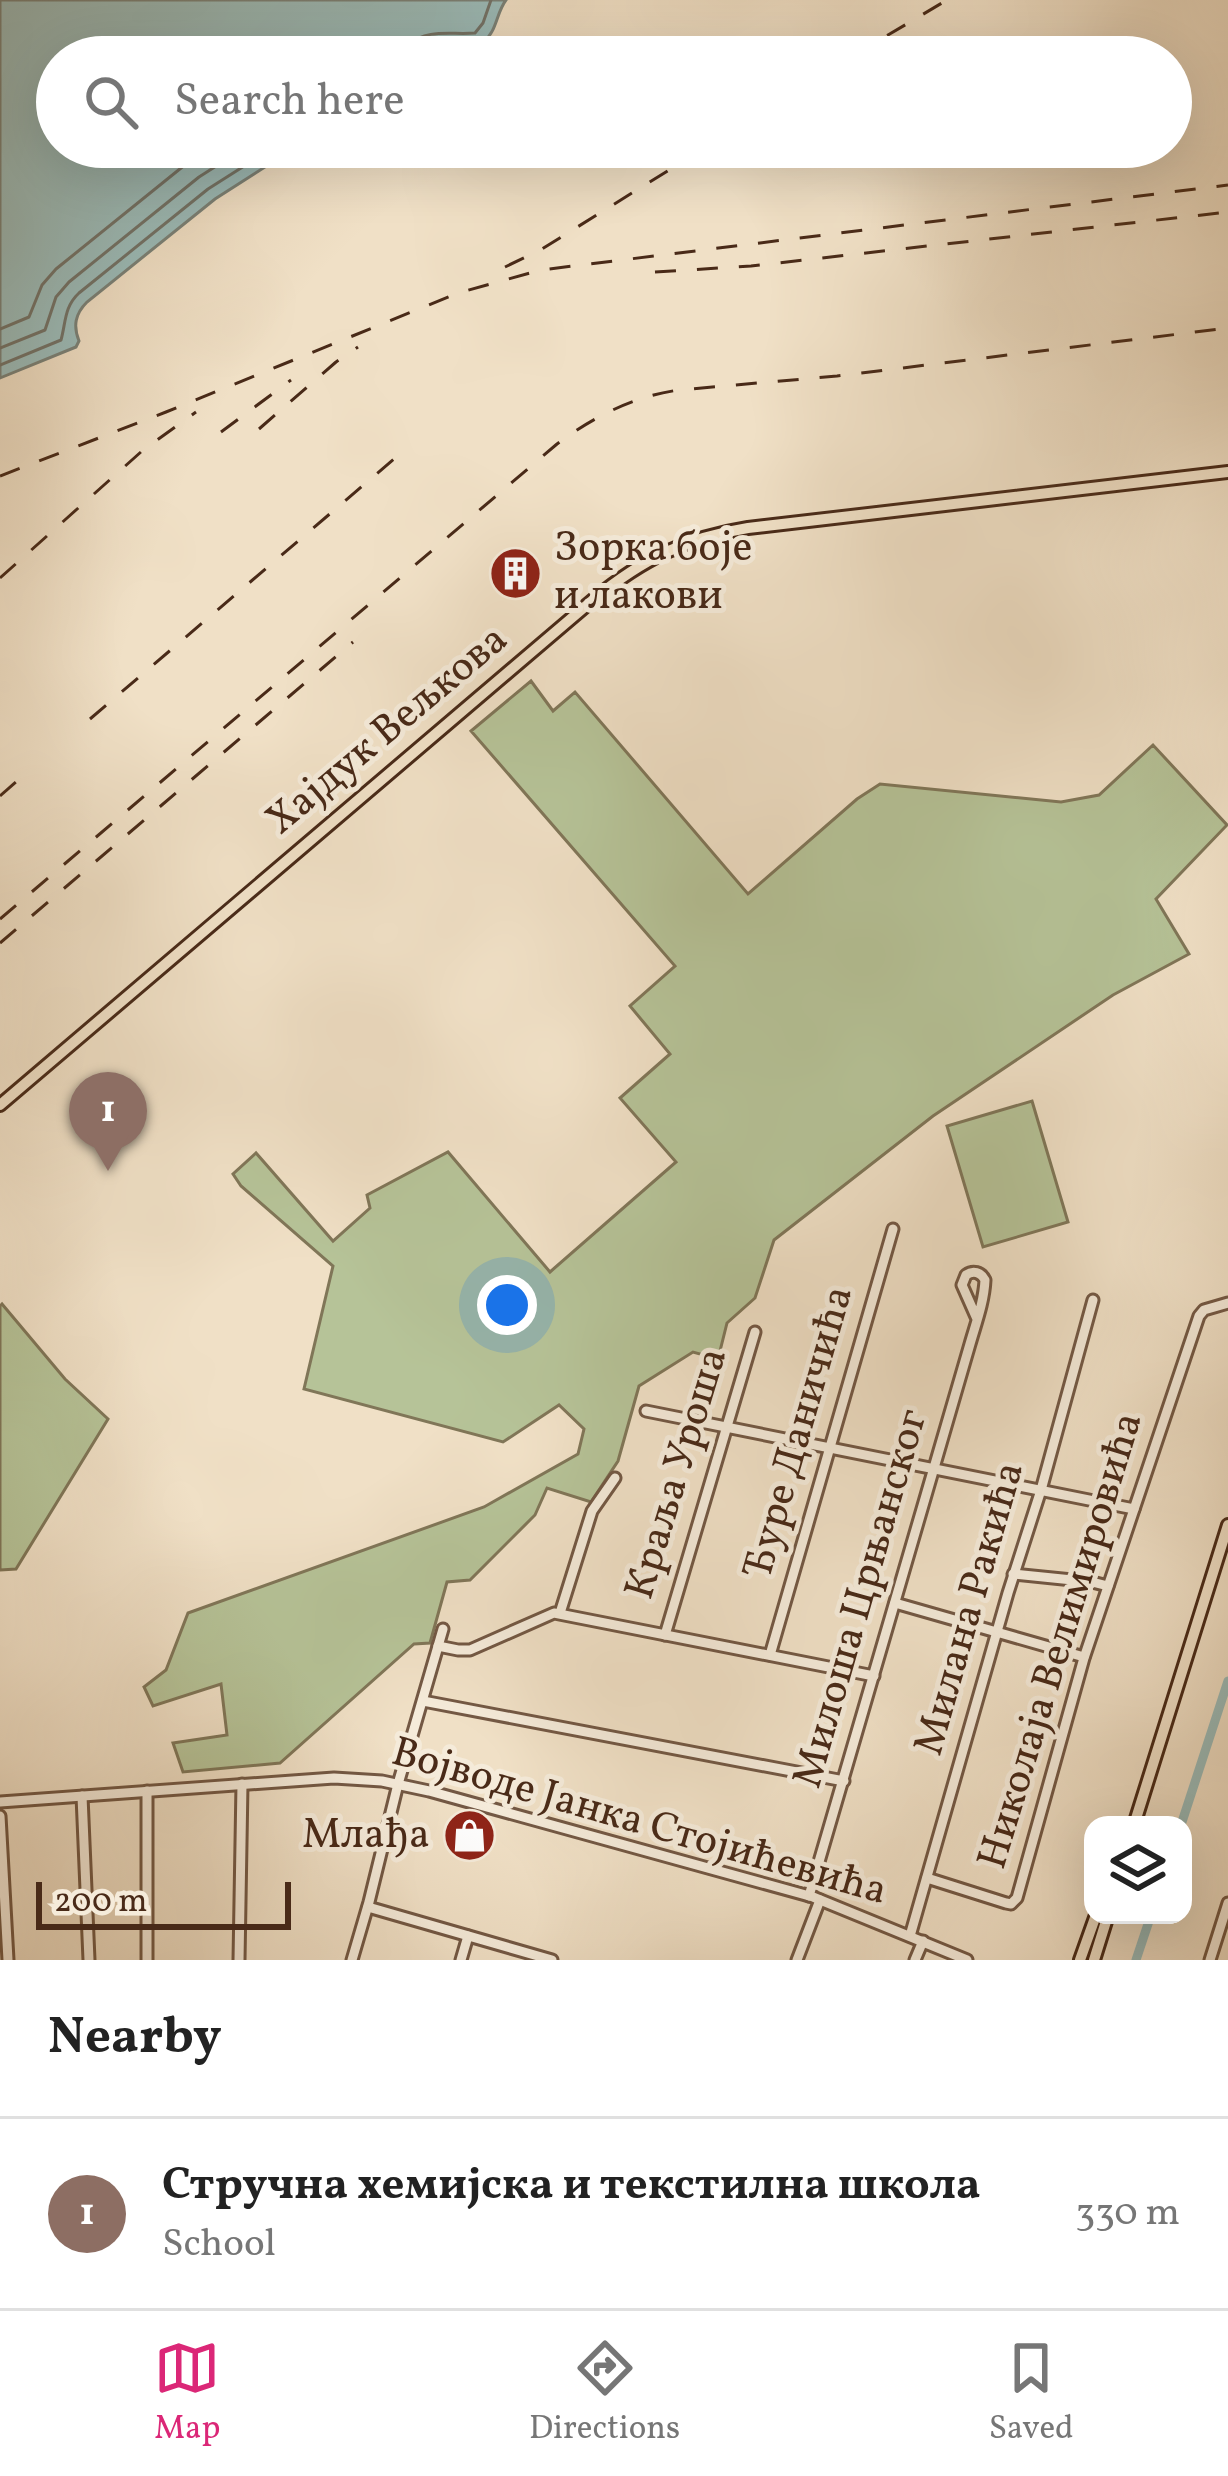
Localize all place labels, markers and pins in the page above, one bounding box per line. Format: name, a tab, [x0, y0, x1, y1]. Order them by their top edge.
place label: Зорка боје и лакови	[554, 520, 752, 627]
building icon: Зорка боје и лакови	[487, 545, 543, 601]
pin: 1	[69, 1072, 147, 1171]
place label: Млађа	[302, 1807, 430, 1866]
shop icon: Млађа	[441, 1808, 497, 1864]

